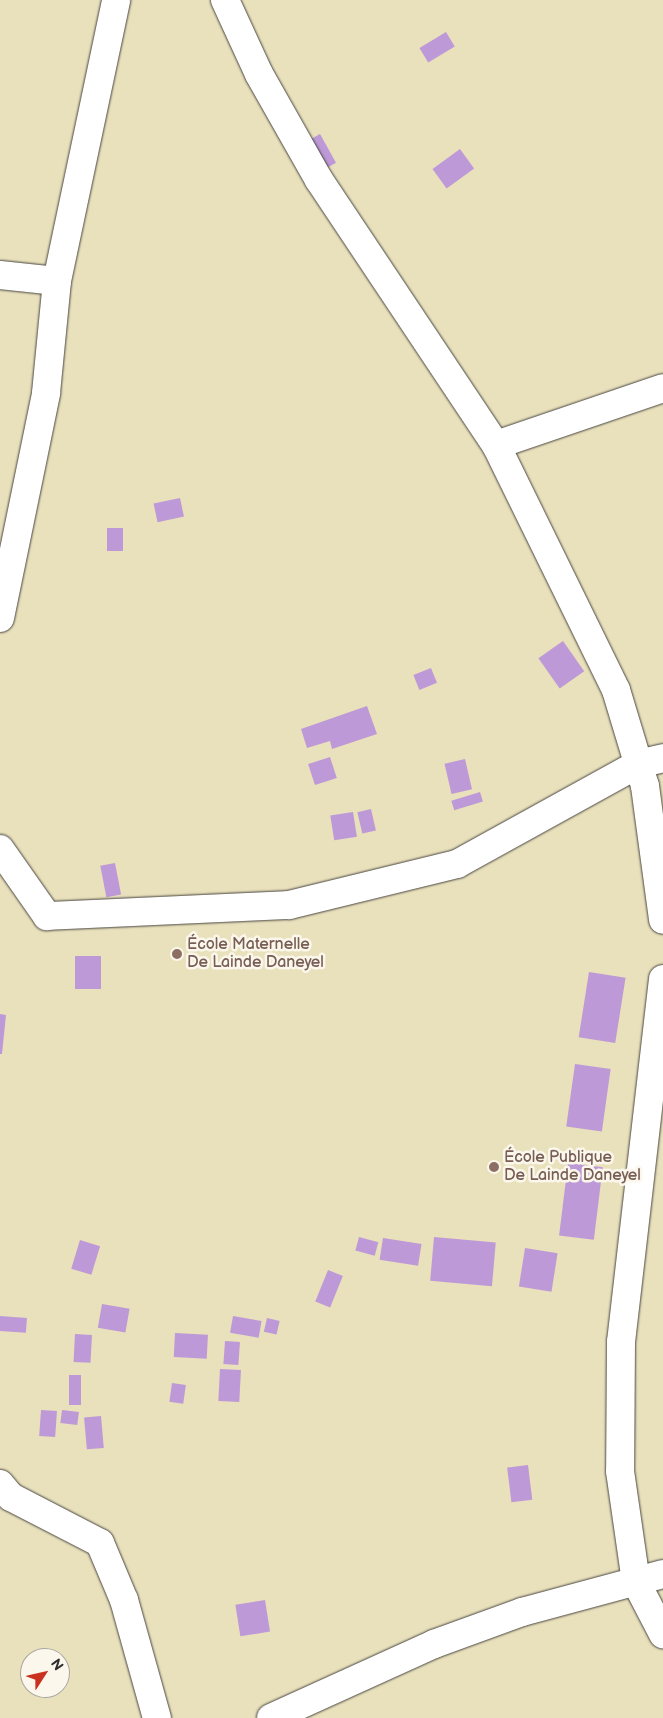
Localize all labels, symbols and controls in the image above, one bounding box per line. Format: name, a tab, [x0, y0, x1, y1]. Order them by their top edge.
place label: École Maternelle De Lainde Daneyel	[187, 935, 324, 973]
marker: École Maternelle De Lainde Daneyel	[171, 948, 183, 960]
place label: École Publique De Lainde Daneyel	[504, 1148, 641, 1186]
marker: École Publique De Lainde Daneyel	[488, 1161, 500, 1173]
north arrow	[20, 1648, 70, 1698]
text: N	[47, 1655, 67, 1674]

